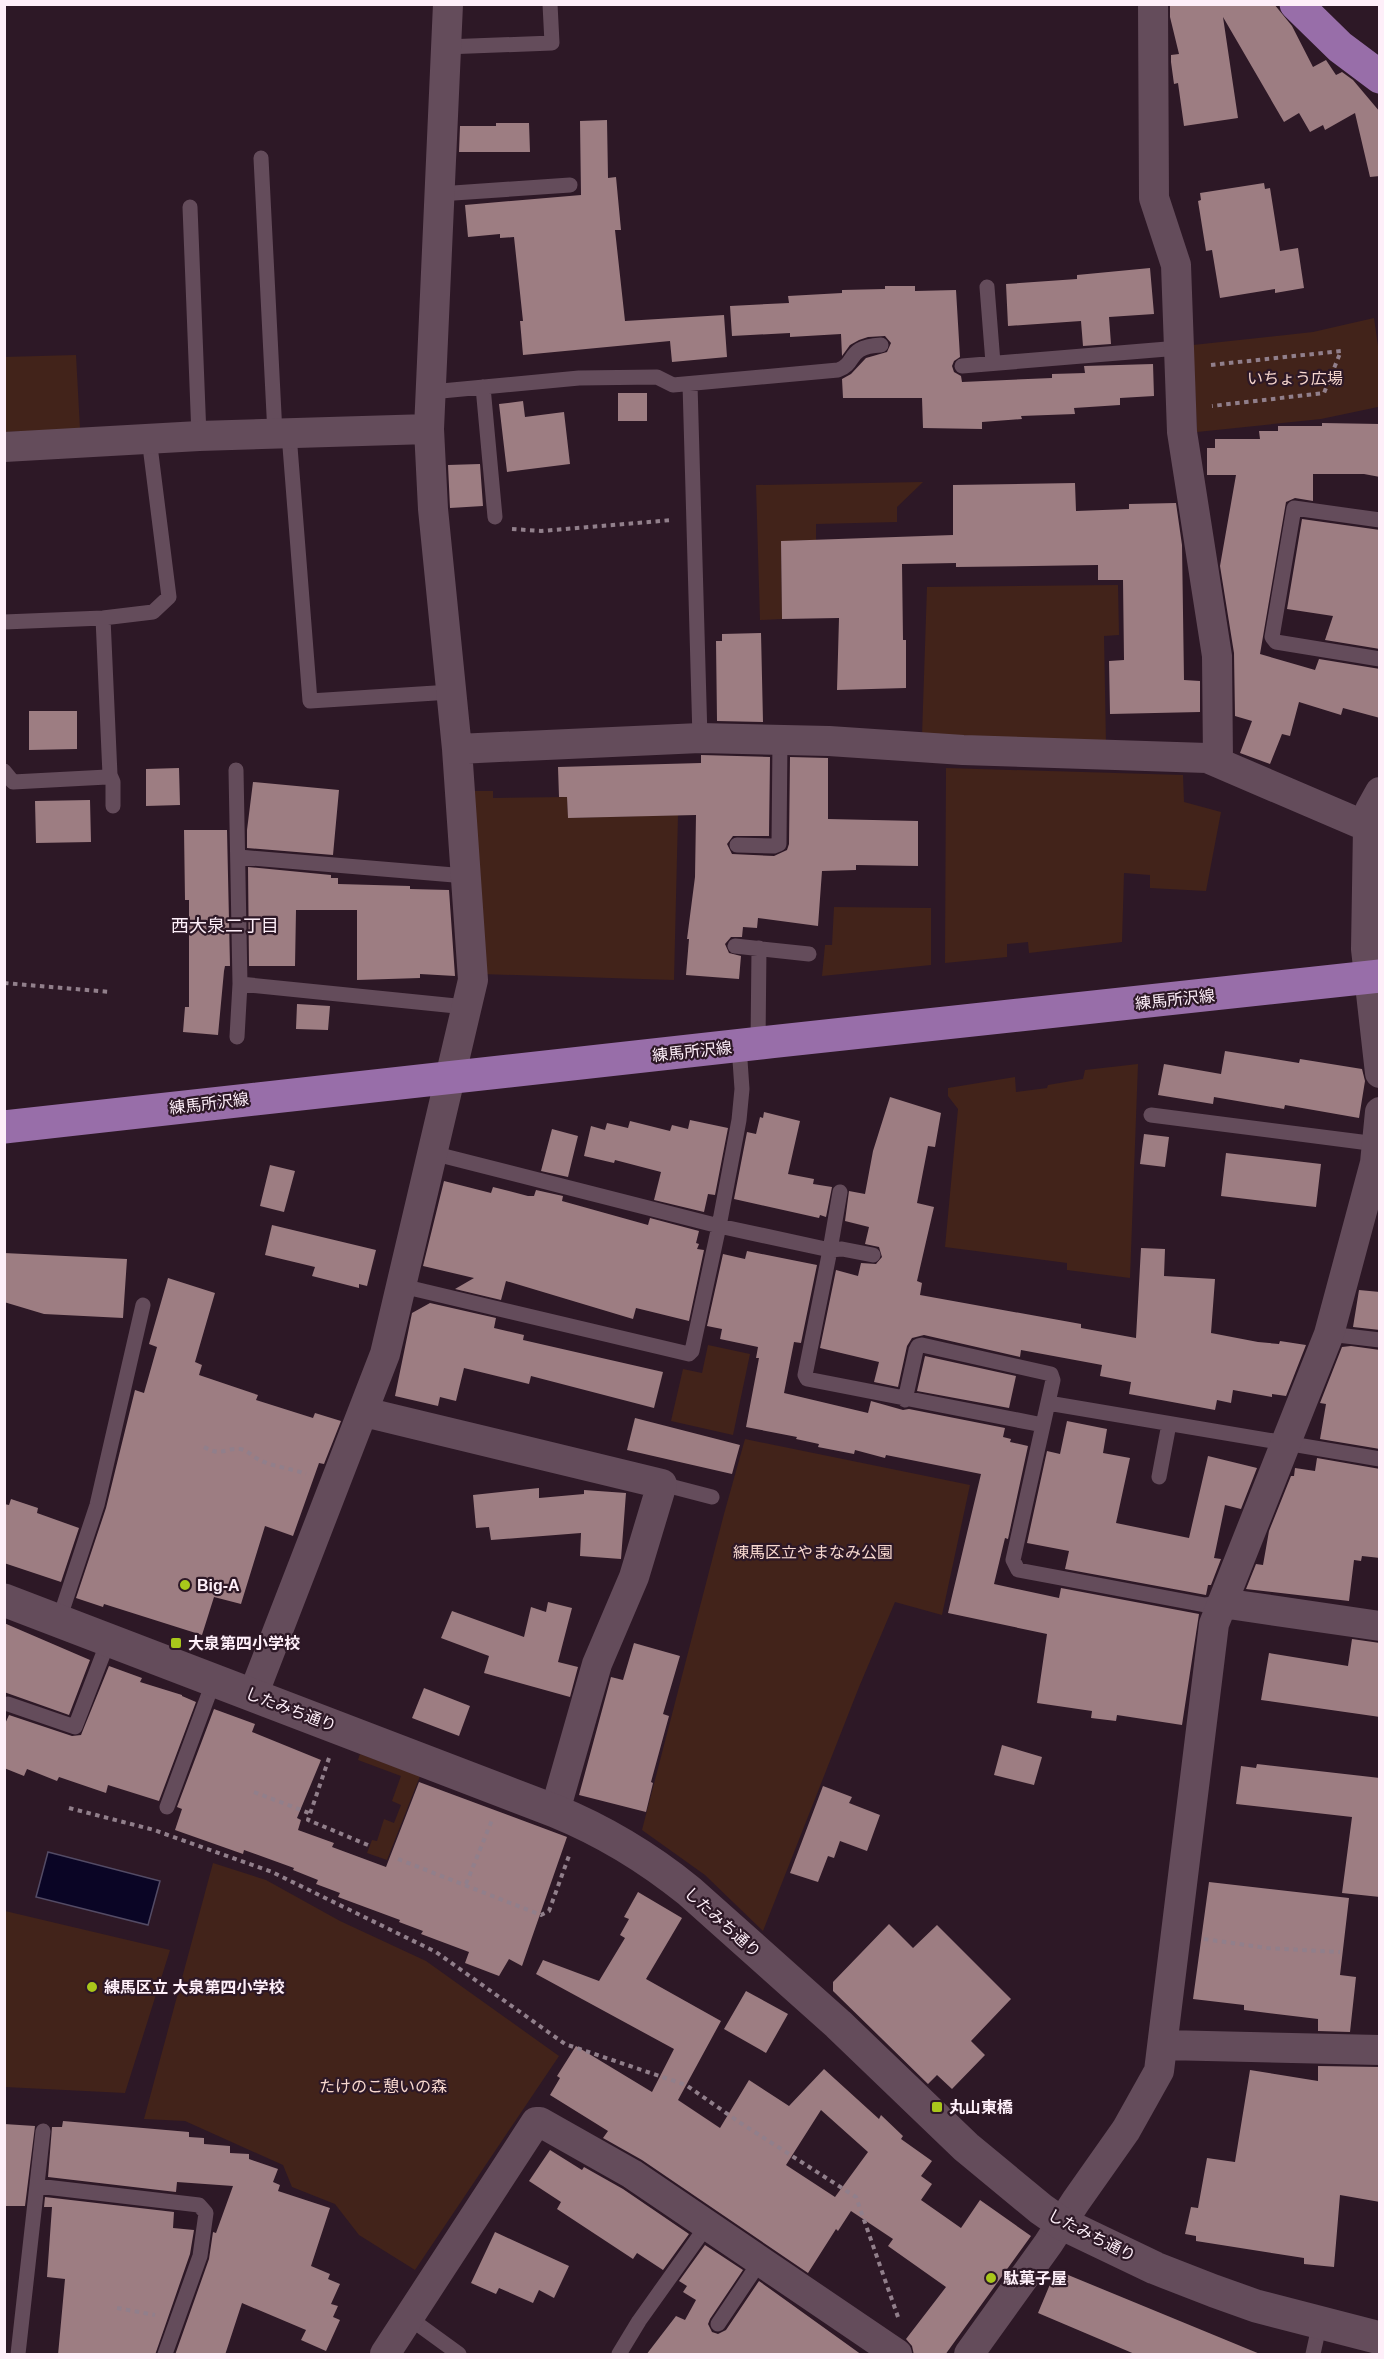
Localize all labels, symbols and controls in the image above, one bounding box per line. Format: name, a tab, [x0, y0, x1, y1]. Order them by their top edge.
park label: いちょう広場	[1247, 370, 1343, 387]
district label: 西大泉二丁目	[171, 916, 279, 936]
street label: 練馬所沢線	[1134, 987, 1216, 1012]
street label: 練馬所沢線	[651, 1039, 733, 1064]
street label: 練馬所沢線	[168, 1090, 250, 1117]
park label: 練馬区立やまなみ公園	[733, 1544, 893, 1561]
place label: Big-A	[197, 1577, 240, 1594]
marker: Big-A	[178, 1578, 192, 1592]
place label: 大泉第四小学校	[188, 1635, 300, 1652]
marker: 大泉第四小学校	[169, 1636, 183, 1650]
street label: したみち通り	[243, 1684, 339, 1735]
street label: したみち通り	[681, 1884, 764, 1961]
place label: 練馬区立 大泉第四小学校	[104, 1979, 284, 1996]
marker: 練馬区立 大泉第四小学校	[85, 1980, 99, 1994]
park label: たけのこ憩いの森	[319, 2077, 447, 2095]
place label: 丸山東橋	[949, 2099, 1013, 2116]
marker: 丸山東橋	[930, 2100, 944, 2114]
street label: したみち通り	[1045, 2206, 1138, 2265]
place label: 駄菓子屋	[1003, 2270, 1067, 2287]
marker: 駄菓子屋	[984, 2271, 998, 2285]

